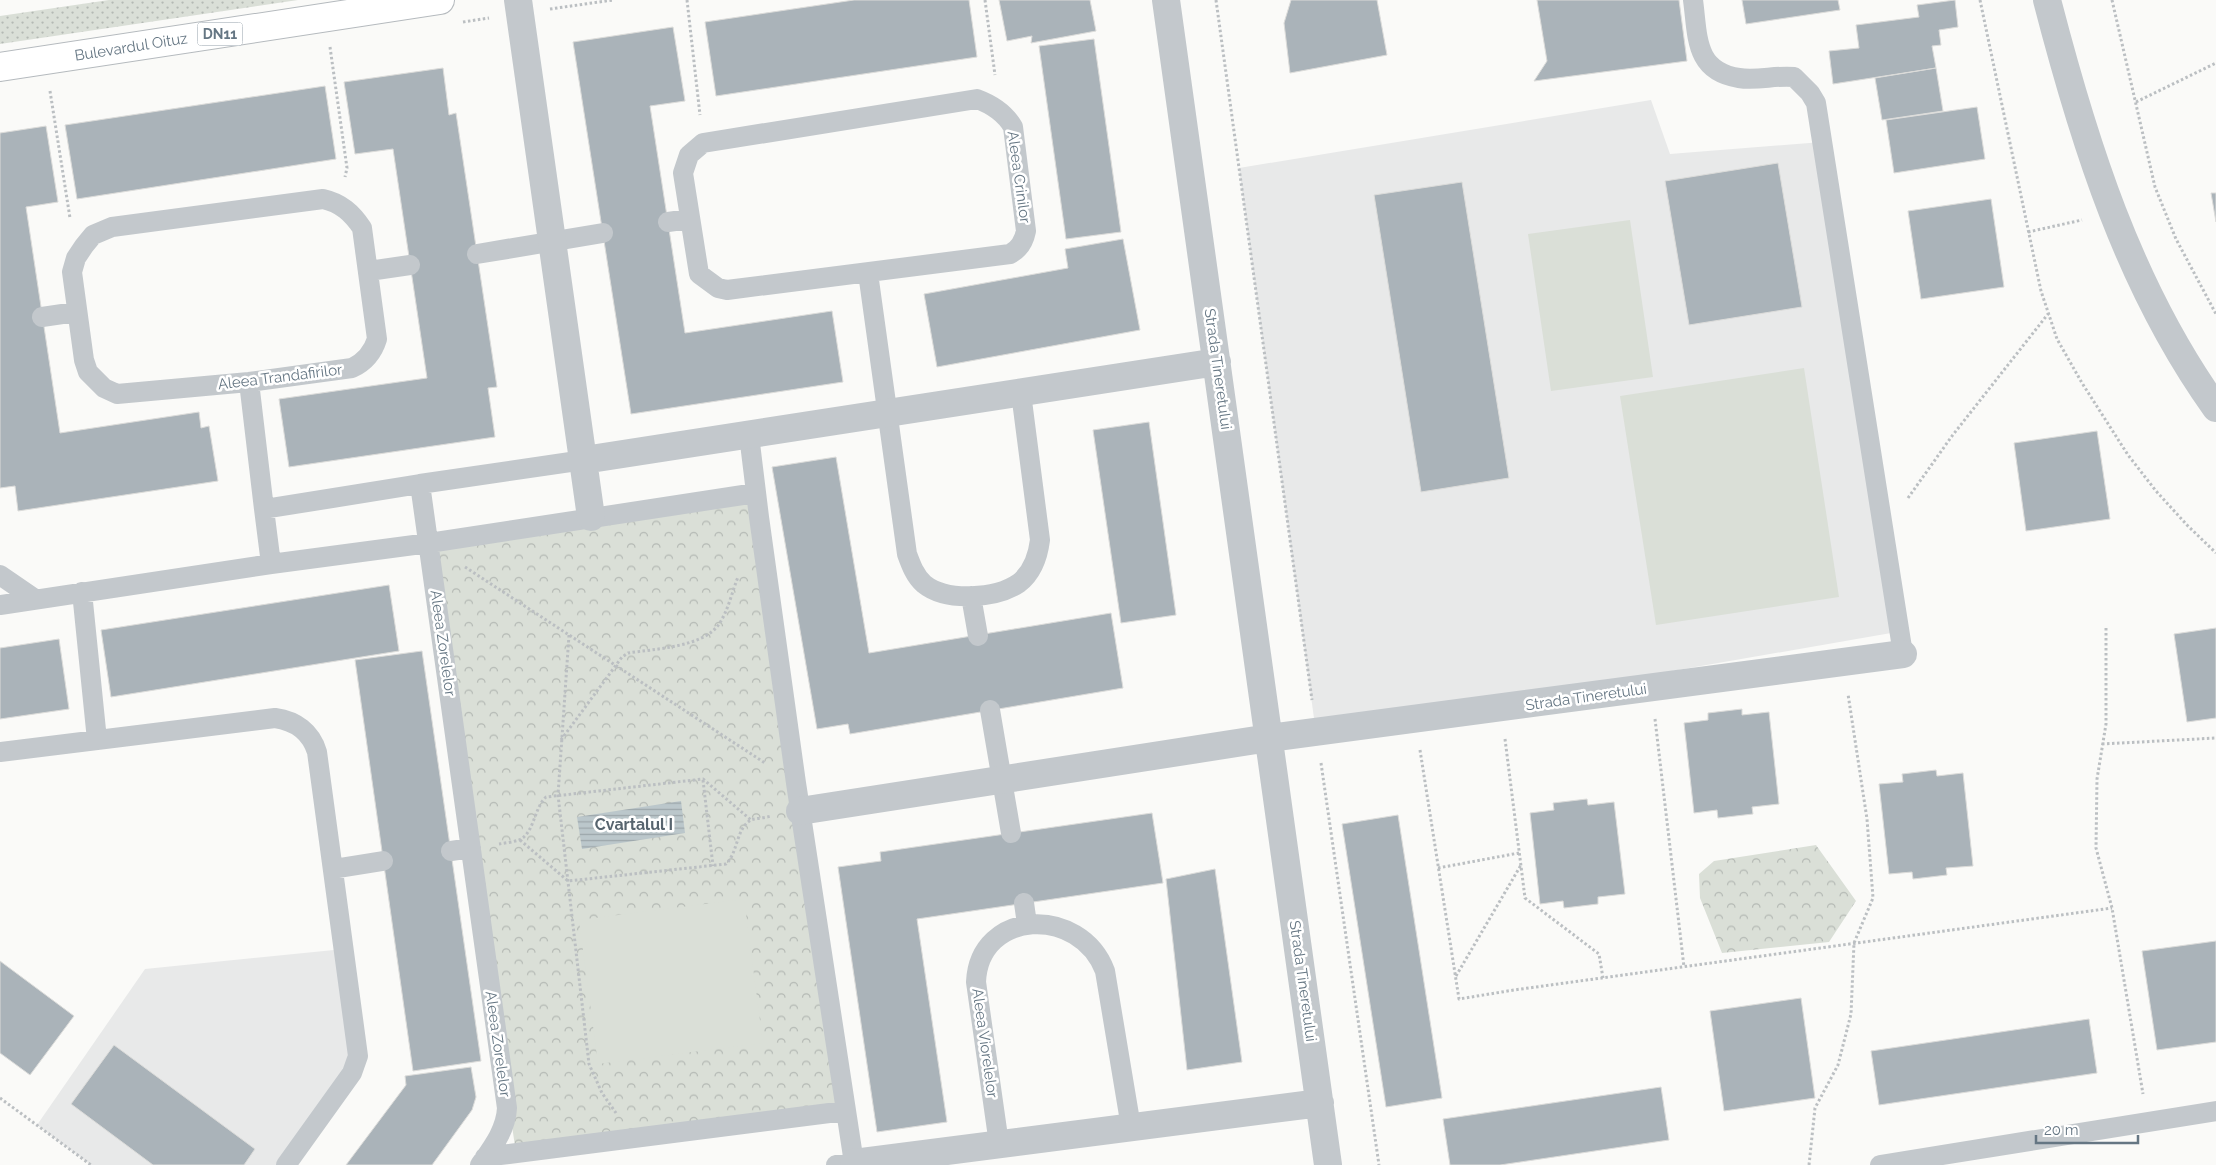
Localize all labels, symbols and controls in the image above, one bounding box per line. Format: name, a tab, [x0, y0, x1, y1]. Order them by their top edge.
road number: DN11	[198, 22, 242, 46]
street label: Bulevardul Oituz	[73, 29, 189, 65]
street label: Aleea Crinilor	[1004, 130, 1034, 225]
street label: Strada Tineretului	[1201, 307, 1235, 431]
street label: Aleea Trandafirilor	[217, 360, 344, 394]
street label: Aleea Zorelelor	[427, 589, 459, 698]
street label: Strada Tineretului	[1524, 680, 1648, 714]
district label: Cvartalul I	[595, 815, 673, 834]
street label: Strada Tineretului	[1286, 919, 1320, 1043]
street label: Aleea Viorelelor	[968, 987, 1002, 1100]
street label: Aleea Zorelelor	[482, 990, 514, 1099]
scale bar	[2036, 1112, 2138, 1144]
text: 20 m	[2044, 1121, 2079, 1139]

